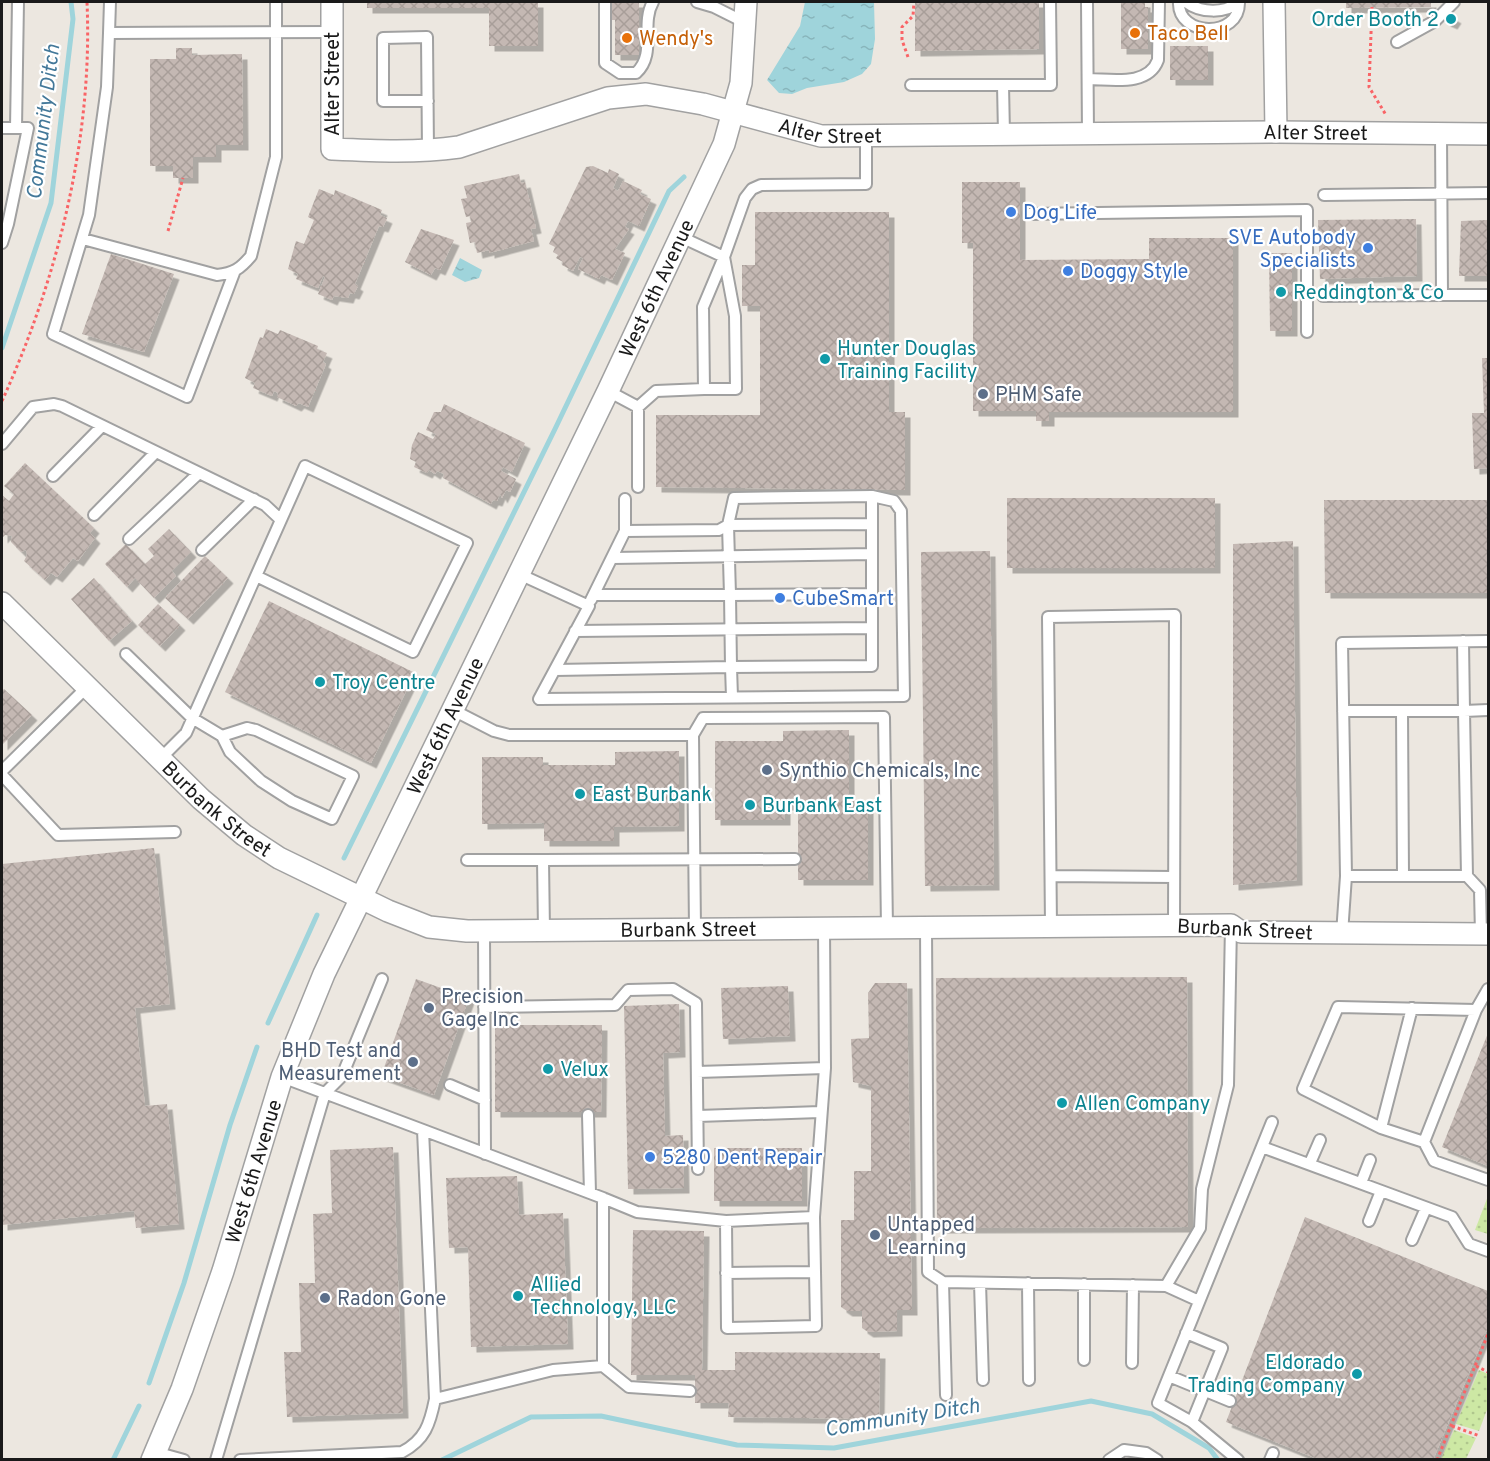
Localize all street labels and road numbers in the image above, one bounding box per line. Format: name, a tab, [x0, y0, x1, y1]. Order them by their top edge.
street label: Alter Street	[321, 32, 347, 136]
street label: Alter Street	[775, 114, 882, 151]
street label: Alter Street	[1263, 121, 1368, 148]
street label: West 6th Avenue	[614, 216, 702, 362]
street label: West 6th Avenue	[402, 654, 491, 800]
street label: Burbank Street	[155, 756, 276, 864]
street label: Burbank Street	[1176, 914, 1314, 948]
street label: Burbank Street	[620, 918, 757, 945]
street label: West 6th Avenue	[221, 1097, 289, 1247]

